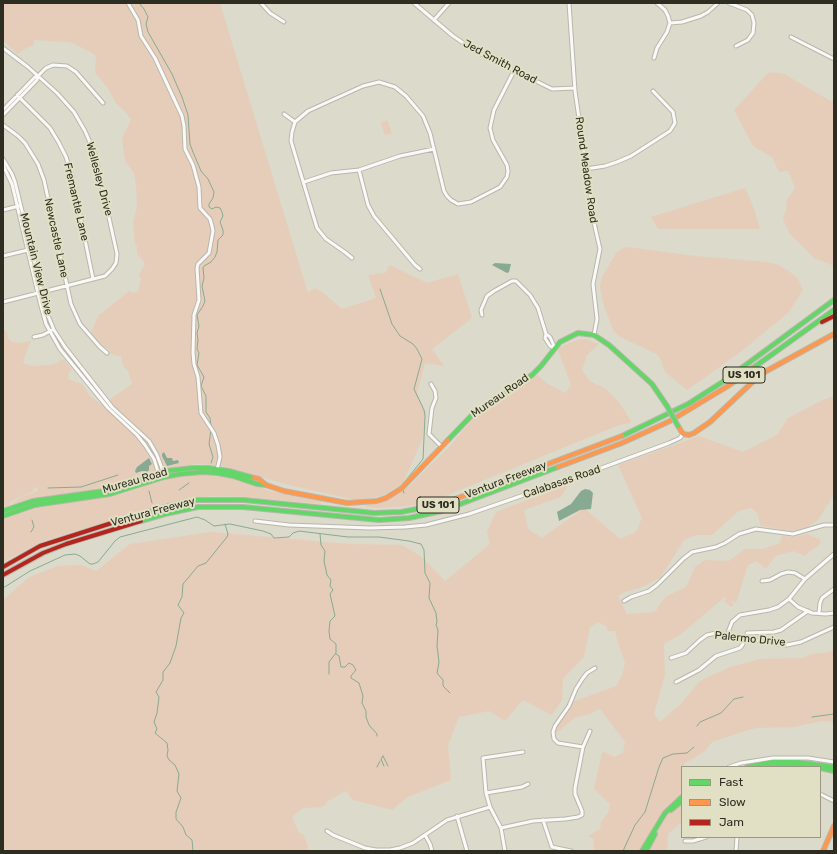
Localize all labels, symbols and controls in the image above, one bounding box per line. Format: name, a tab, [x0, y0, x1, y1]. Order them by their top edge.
street label: Jed Smith Road	[461, 37, 539, 87]
street label: Round Meadow Road	[572, 116, 600, 224]
street label: Wellesley Drive	[83, 141, 115, 217]
street label: Fremantle Lane	[61, 162, 91, 242]
street label: Newcastle Lane	[41, 197, 71, 279]
street label: Mountain View Drive	[17, 212, 55, 316]
road number: US 101	[723, 367, 765, 383]
street label: Mureau Road	[469, 371, 531, 421]
street label: Ventura Freeway	[463, 458, 549, 502]
street label: Calabasas Road	[522, 463, 602, 501]
street label: Mureau Road	[101, 465, 169, 497]
street label: Ventura Freeway	[110, 494, 196, 530]
road number: US 101	[417, 497, 459, 513]
street label: Palermo Drive	[714, 629, 786, 649]
legend	[681, 766, 821, 838]
text: Fast	[719, 775, 743, 789]
text: Slow	[719, 795, 746, 809]
text: Jam	[719, 815, 744, 829]

